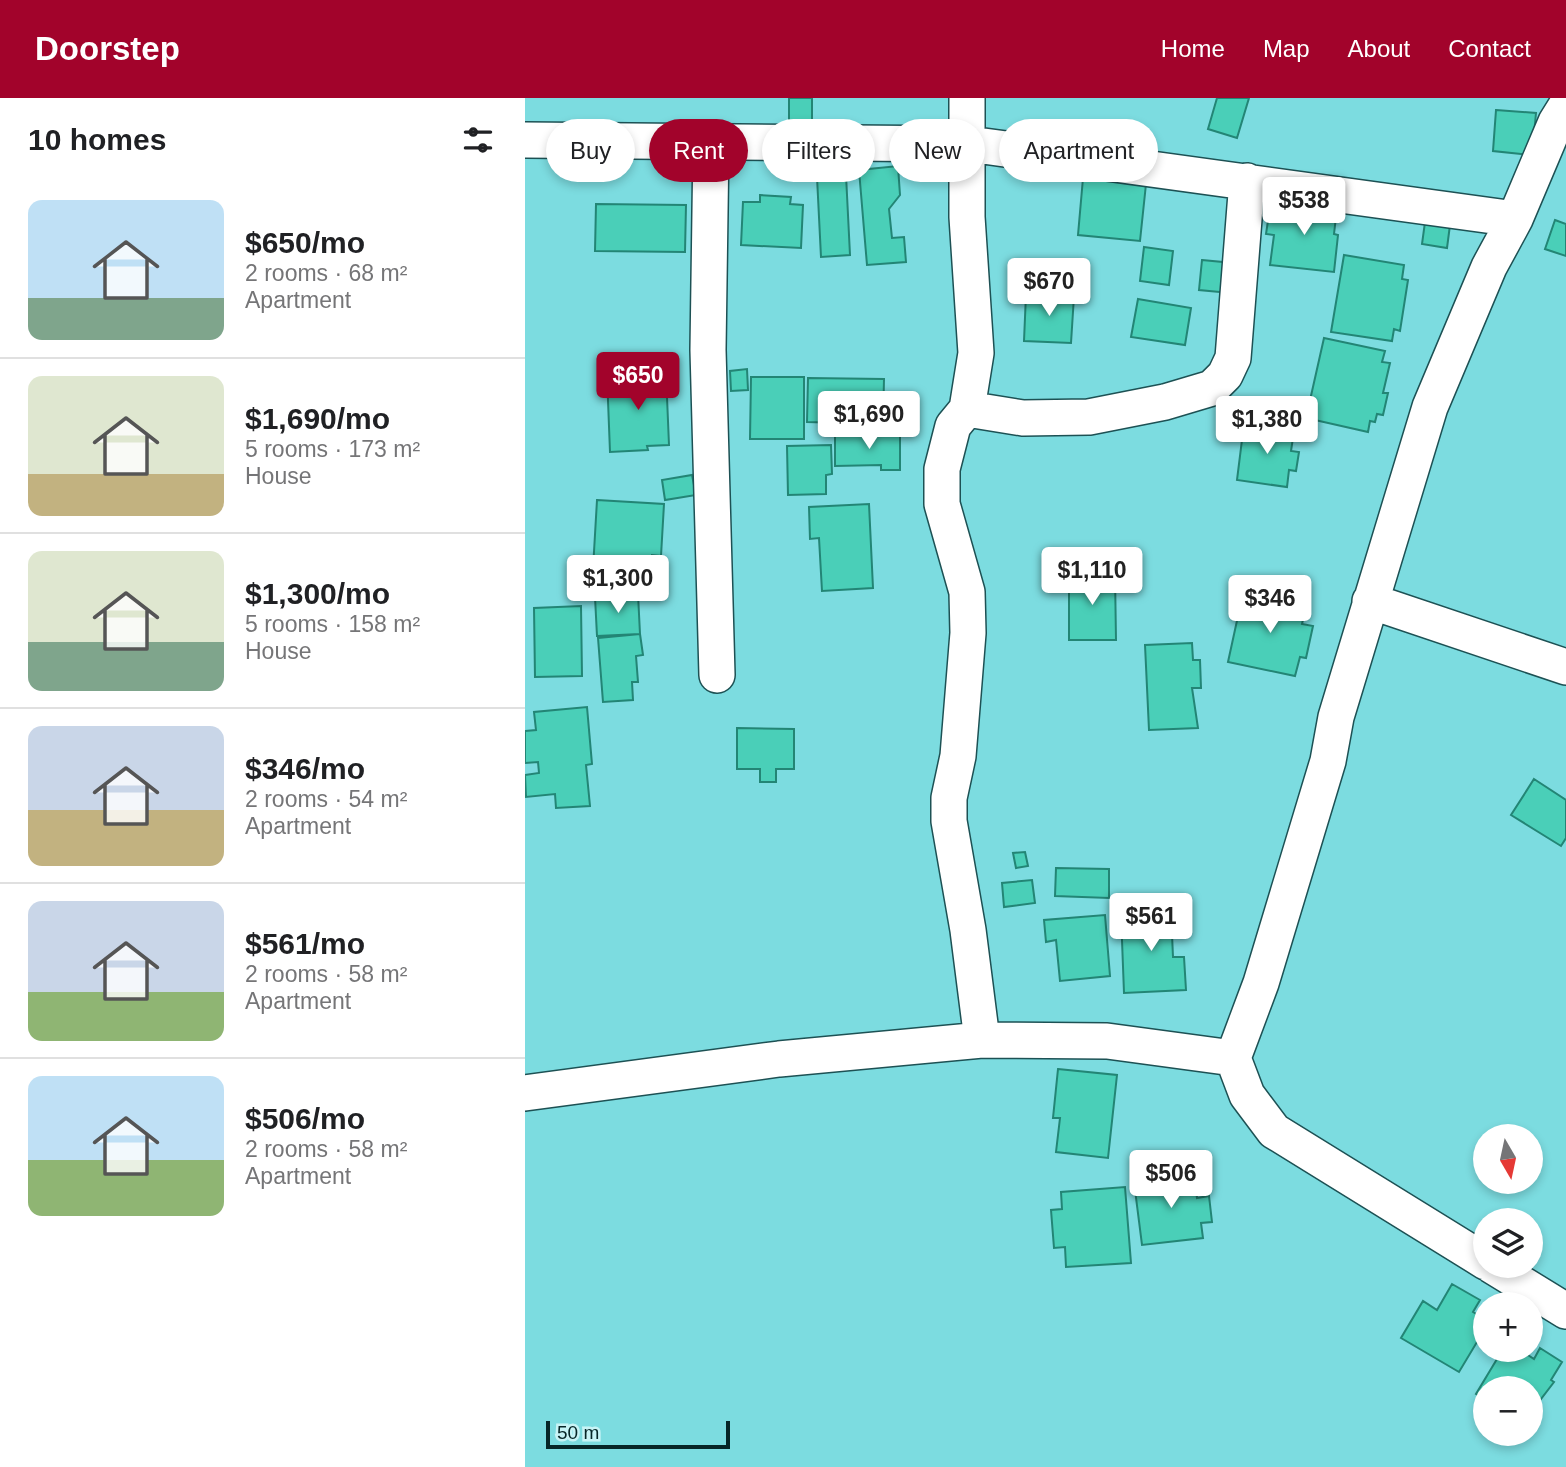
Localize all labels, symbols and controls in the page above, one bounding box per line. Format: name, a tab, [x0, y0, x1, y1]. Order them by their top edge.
text: Doorstep	[35, 30, 180, 67]
text: Home	[1161, 35, 1225, 62]
text: Map	[1263, 35, 1310, 62]
text: About	[1348, 35, 1410, 62]
text: Contact	[1448, 35, 1531, 62]
chip: Buy	[546, 119, 635, 182]
chip: Rent	[649, 119, 748, 182]
chip: Filters	[762, 119, 875, 182]
chip: New	[889, 119, 985, 182]
chip: Apartment	[999, 119, 1158, 182]
icon: filters	[459, 121, 497, 159]
text: 10 homes	[28, 123, 166, 156]
pin: $538	[1263, 178, 1345, 237]
text: $538	[1278, 187, 1330, 213]
text: $650/mo	[245, 226, 365, 259]
icon: home	[84, 228, 168, 312]
pin: $670	[1008, 258, 1090, 318]
text: 2 rooms · 68 m²	[245, 260, 407, 286]
text: $670	[1023, 268, 1075, 294]
text: Apartment	[245, 287, 351, 313]
pin: $650	[597, 352, 679, 412]
text: $650	[612, 362, 664, 388]
pin: $1,690	[812, 392, 926, 451]
pin: $1,380	[1210, 396, 1324, 456]
text: $1,690	[834, 401, 904, 427]
text: $1,690/mo	[245, 402, 390, 435]
icon: home	[84, 404, 168, 488]
text: $1,380	[1232, 406, 1302, 432]
text: 5 rooms · 173 m²	[245, 436, 420, 462]
text: House	[245, 463, 311, 489]
pin: $1,110	[1035, 547, 1149, 607]
pin: $1,300	[561, 556, 675, 615]
text: $1,110	[1057, 557, 1127, 583]
text: $1,300	[583, 565, 653, 591]
pin: $346	[1229, 575, 1311, 635]
text: $1,300/mo	[245, 577, 390, 610]
icon: home	[84, 579, 168, 663]
text: $346	[1244, 585, 1296, 611]
text: 5 rooms · 158 m²	[245, 611, 420, 637]
text: House	[245, 638, 311, 664]
text: $346/mo	[245, 752, 365, 785]
icon: home	[84, 754, 168, 838]
text: 2 rooms · 54 m²	[245, 786, 407, 812]
text: Apartment	[245, 813, 351, 839]
pin: $561	[1110, 894, 1192, 953]
text: $561	[1125, 903, 1177, 929]
text: $561/mo	[245, 927, 365, 960]
icon: home	[84, 929, 168, 1013]
text: 2 rooms · 58 m²	[245, 961, 407, 987]
text: Apartment	[245, 988, 351, 1014]
text: $506/mo	[245, 1102, 365, 1135]
icon: home	[84, 1104, 168, 1188]
north arrow	[1473, 1124, 1543, 1194]
map controls	[1473, 1124, 1543, 1446]
text: 2 rooms · 58 m²	[245, 1136, 407, 1162]
pin: $506	[1130, 1150, 1212, 1210]
text: $506	[1145, 1160, 1197, 1186]
text: Apartment	[245, 1163, 351, 1189]
button: layers	[1473, 1208, 1543, 1278]
button: +	[1473, 1292, 1543, 1362]
button: −	[1473, 1376, 1543, 1446]
scale bar	[546, 1418, 730, 1450]
text: 50 m	[557, 1422, 599, 1443]

